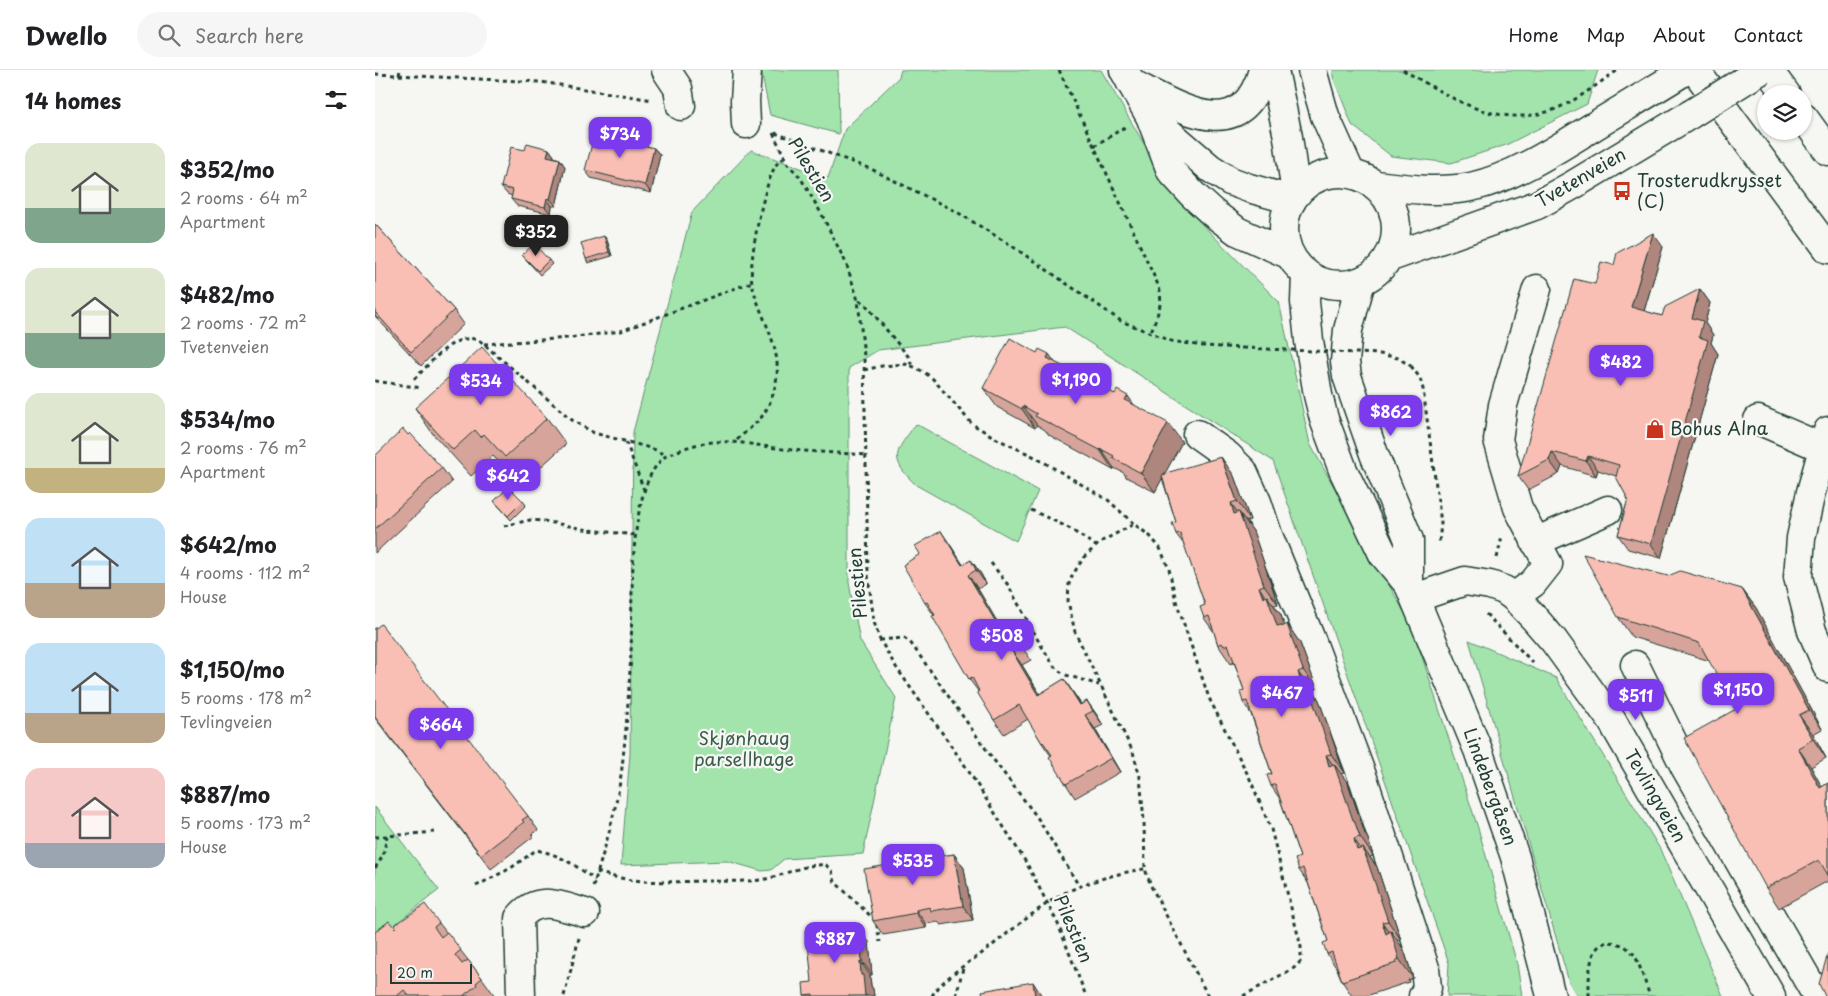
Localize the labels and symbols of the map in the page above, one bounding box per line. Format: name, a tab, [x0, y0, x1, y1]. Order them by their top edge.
pin: $734	[590, 116, 650, 159]
street label: Pilestien	[782, 132, 842, 207]
street label: Tvetenveien	[1530, 140, 1630, 213]
place label: Trosterudkrysset (C)	[1637, 166, 1782, 214]
bus stop icon: Trosterudkrysset (C)	[1611, 180, 1633, 202]
pin: $352	[506, 214, 566, 257]
pin: $482	[1591, 344, 1651, 387]
pin: $1,190	[1035, 362, 1117, 405]
pin: $534	[451, 364, 511, 406]
pin: $862	[1361, 394, 1421, 437]
place label: Bohus Alna	[1670, 414, 1769, 441]
shop icon: Bohus Alna	[1644, 418, 1666, 440]
pin: $642	[478, 458, 538, 501]
street label: Pilestien	[840, 546, 873, 620]
pin: $508	[972, 618, 1032, 661]
pin: $1,150	[1697, 672, 1779, 715]
pin: $467	[1252, 676, 1312, 718]
pin: $511	[1606, 678, 1666, 721]
pin: $664	[411, 708, 471, 750]
park label: Skjønhaug parsellhage	[694, 724, 794, 772]
street label: Lindebergåsen	[1458, 724, 1525, 849]
street label: Tevlingveien	[1619, 743, 1694, 847]
pin: $535	[883, 844, 943, 886]
street label: Pilestien	[1048, 890, 1101, 966]
pin: $887	[805, 922, 865, 964]
scale bar	[390, 961, 473, 984]

